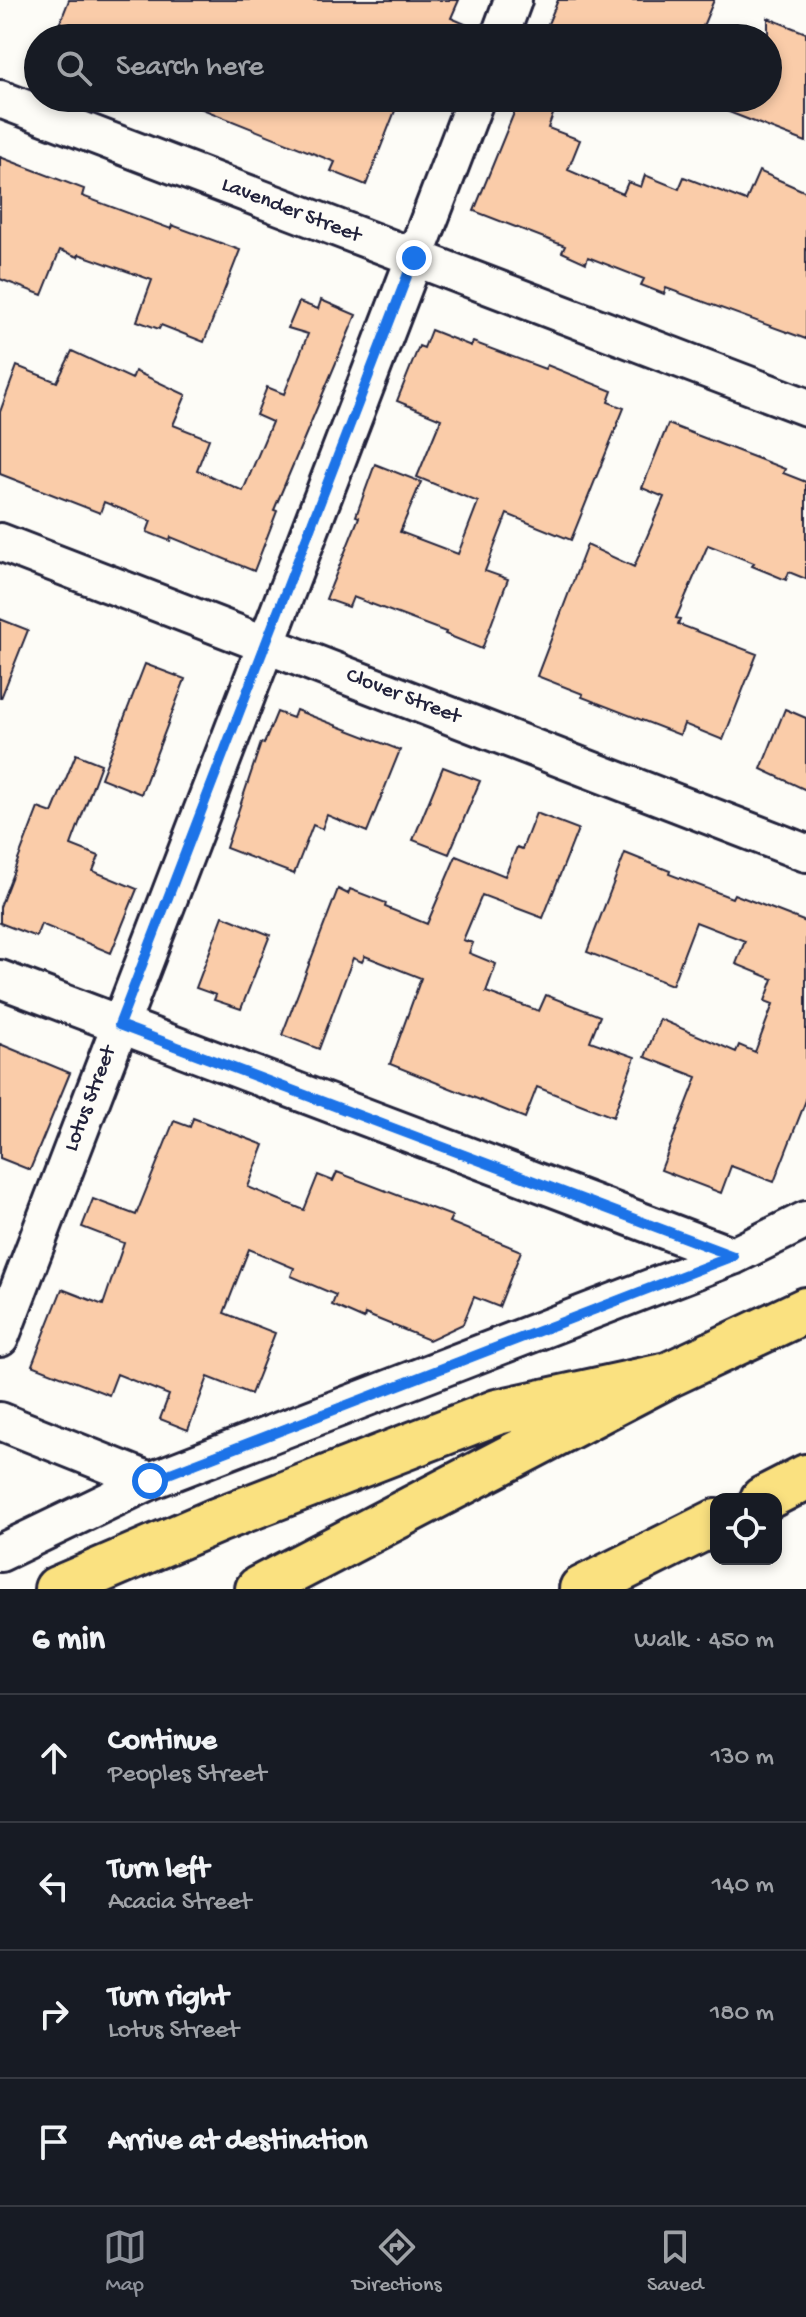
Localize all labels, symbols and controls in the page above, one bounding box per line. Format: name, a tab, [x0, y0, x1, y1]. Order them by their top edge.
search box	[24, 24, 782, 112]
icon: search	[52, 46, 96, 90]
text: Search here	[116, 51, 264, 86]
street label: Lavender Street	[217, 172, 366, 250]
route end	[396, 240, 432, 276]
street label: Clover Street	[342, 663, 466, 732]
street label: Lotus Street	[59, 1041, 124, 1155]
route start	[132, 1463, 168, 1499]
map controls	[710, 1493, 782, 1565]
button: locate	[710, 1493, 782, 1565]
text: 6 min	[32, 1621, 105, 1661]
text: Walk · 450 m	[634, 1626, 774, 1657]
text: Continue	[108, 1725, 217, 1760]
icon: ahead	[32, 1736, 76, 1780]
text: 130 m	[711, 1743, 774, 1774]
text: Peoples Street	[108, 1760, 266, 1791]
text: Turn left	[108, 1853, 209, 1888]
icon: left	[32, 1864, 76, 1908]
text: 140 m	[712, 1871, 774, 1902]
text: Acacia Street	[108, 1888, 251, 1919]
text: Turn right	[108, 1981, 228, 2016]
icon: right	[32, 1992, 76, 2036]
text: 180 m	[710, 1999, 774, 2030]
text: Lotus Street	[108, 2016, 239, 2047]
icon: arrive	[32, 2120, 76, 2164]
text: Arrive at destination	[108, 2125, 368, 2160]
tab: Map	[103, 2225, 147, 2299]
tab: Directions	[352, 2225, 442, 2299]
tab: Saved	[647, 2225, 703, 2299]

